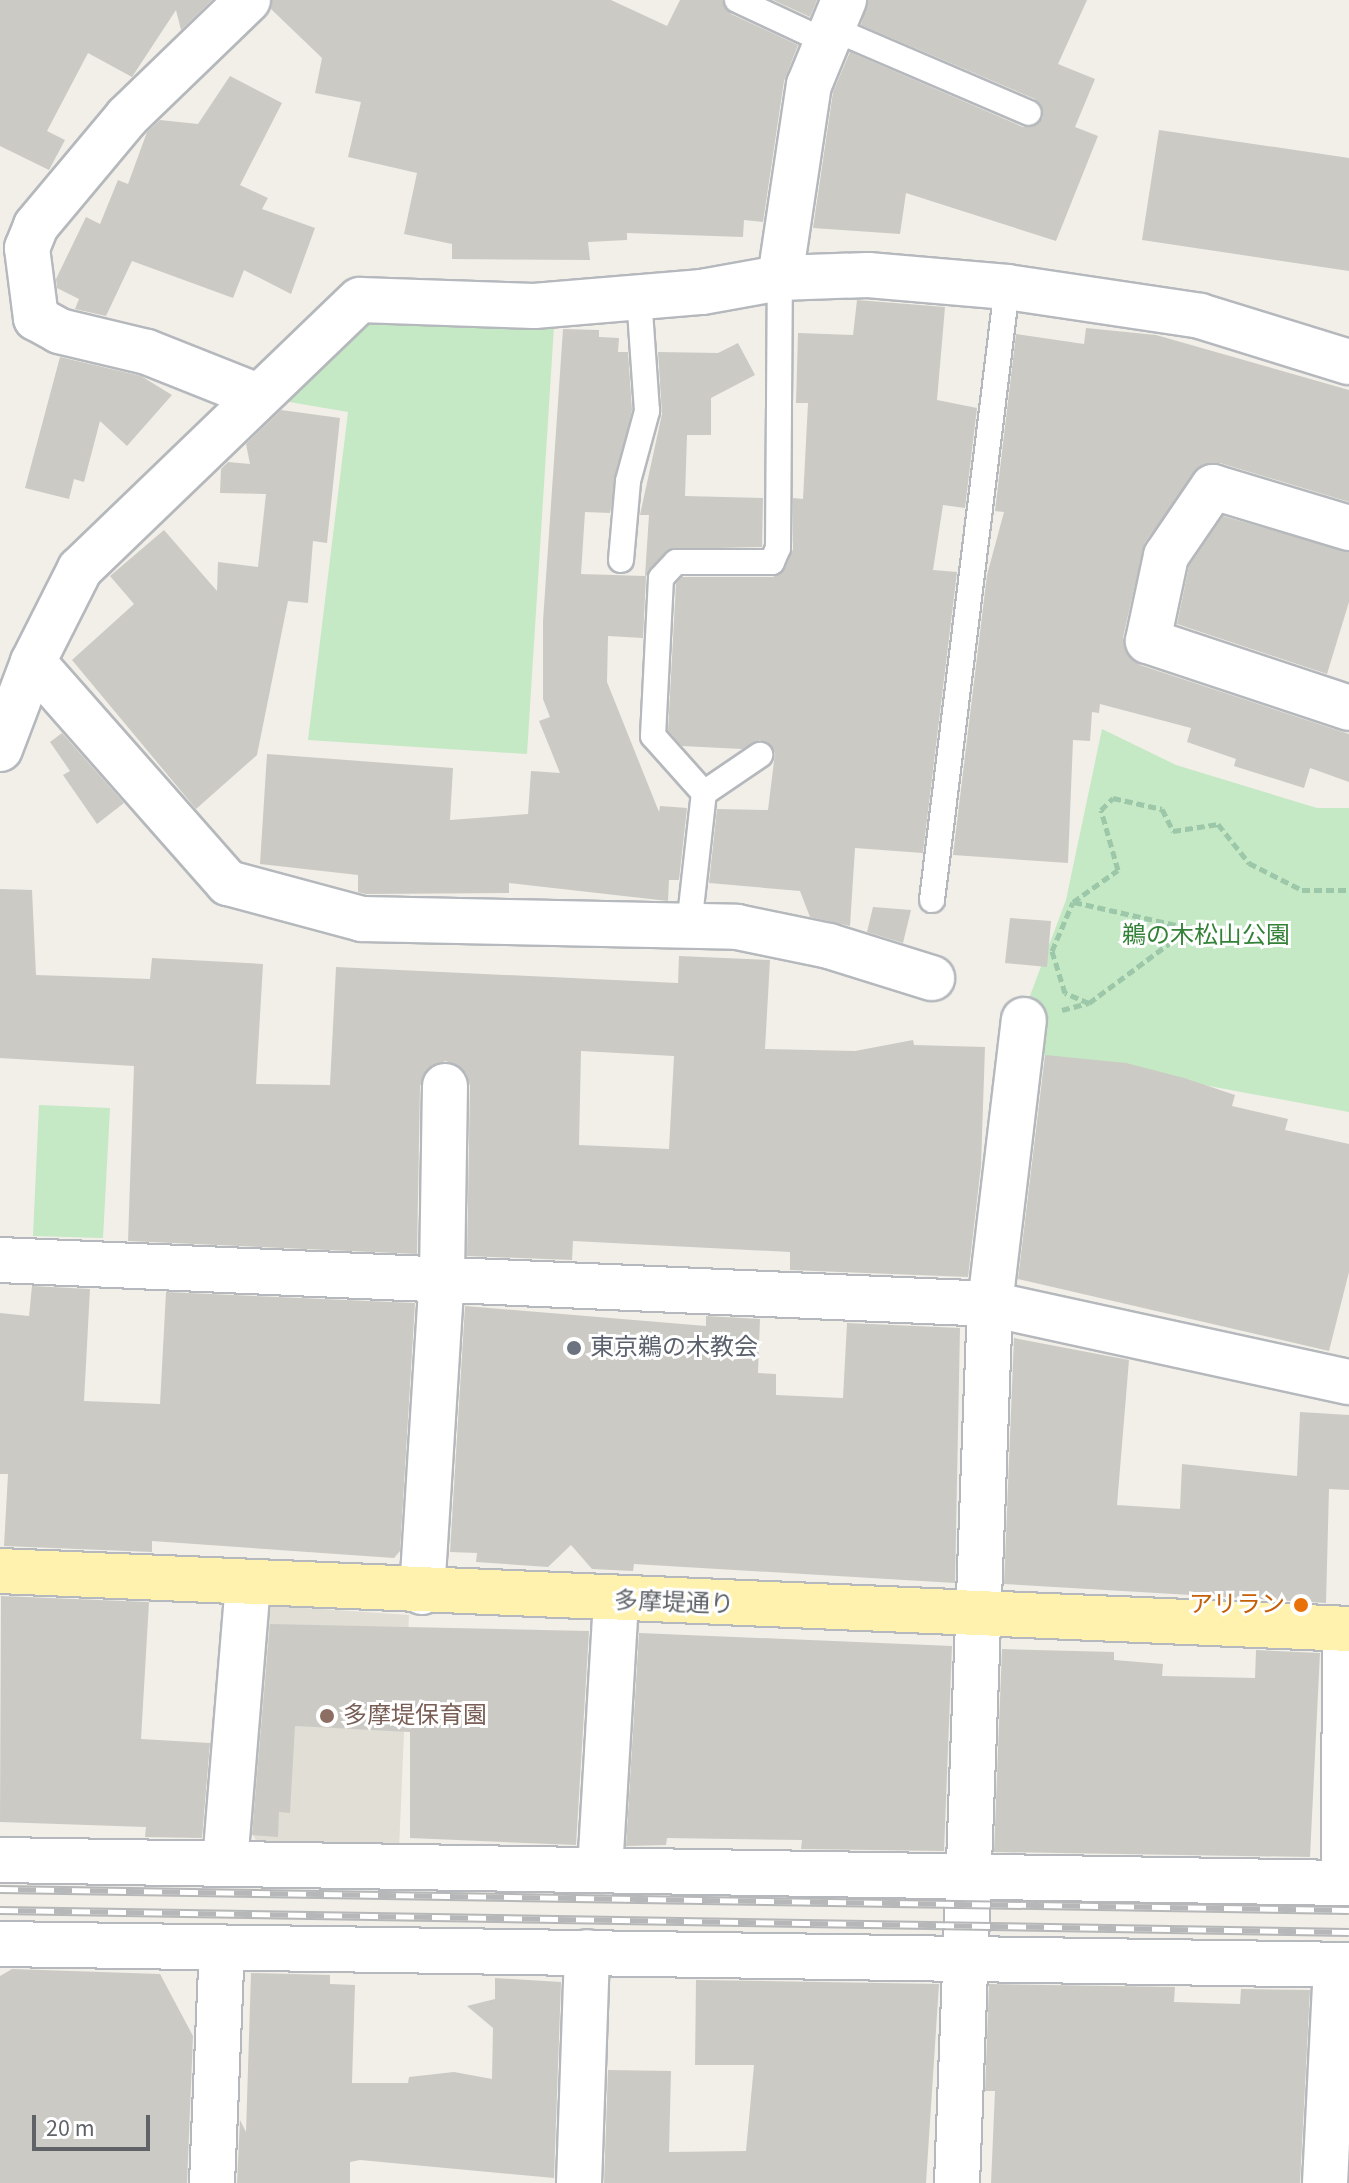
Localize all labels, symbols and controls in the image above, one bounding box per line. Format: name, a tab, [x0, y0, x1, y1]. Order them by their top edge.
park label: 鵜の木松山公園	[1122, 922, 1290, 950]
place label: 東京鵜の木教会	[590, 1334, 758, 1362]
marker: 東京鵜の木教会	[565, 1339, 583, 1357]
street label: 多摩堤通り	[614, 1587, 734, 1619]
place label: アリラン	[1189, 1591, 1285, 1619]
marker: アリラン	[1292, 1596, 1310, 1614]
place label: 多摩堤保育園	[343, 1702, 487, 1730]
marker: 多摩堤保育園	[318, 1707, 336, 1725]
scale bar	[36, 2099, 154, 2149]
text: 20 m	[46, 2111, 95, 2146]

